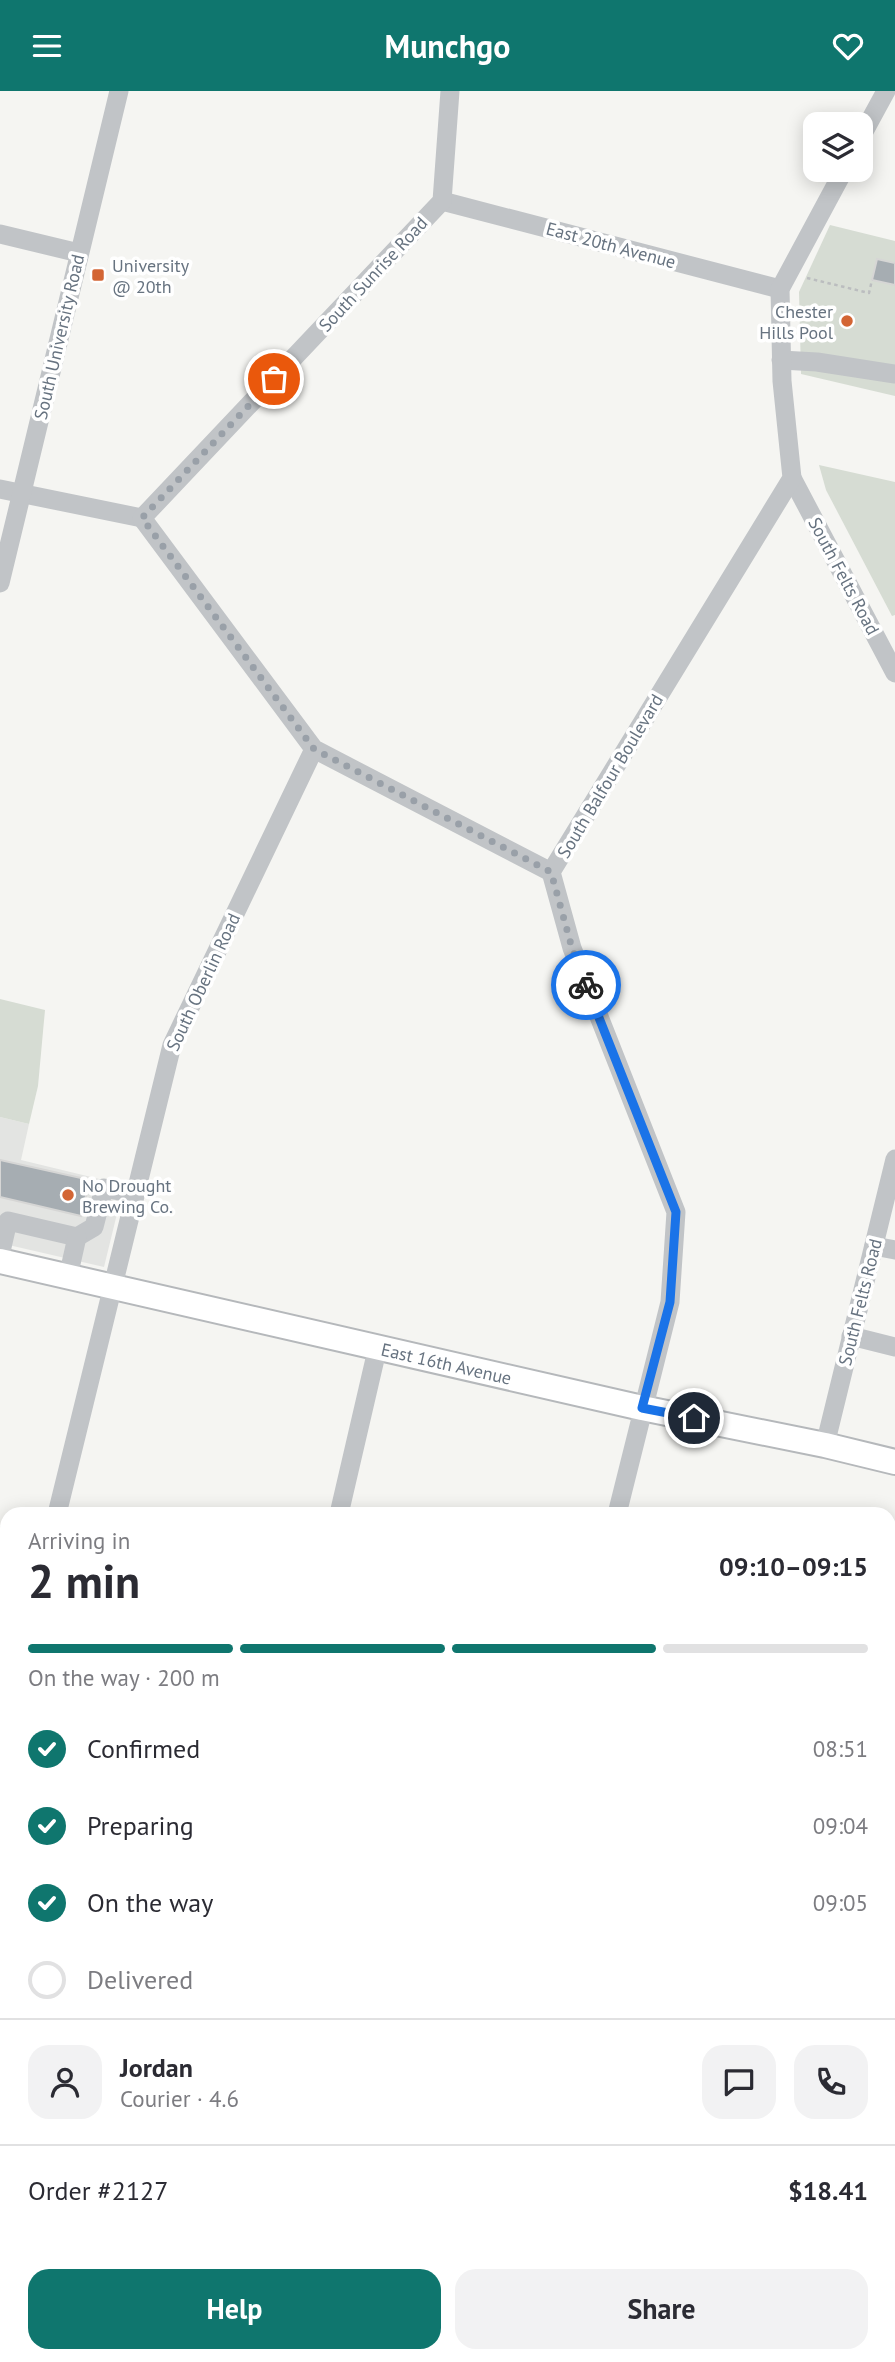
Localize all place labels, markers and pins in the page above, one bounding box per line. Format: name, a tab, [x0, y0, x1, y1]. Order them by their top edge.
place label: University @ 20th	[112, 254, 190, 298]
marker: University @ 20th	[90, 267, 106, 283]
place label: Chester Hills Pool	[759, 300, 834, 344]
marker: Chester Hills Pool	[839, 313, 855, 329]
pin	[244, 349, 304, 409]
place label: No Drought Brewing Co.	[82, 1174, 173, 1218]
marker: No Drought Brewing Co.	[60, 1187, 76, 1203]
pin	[664, 1388, 724, 1448]

